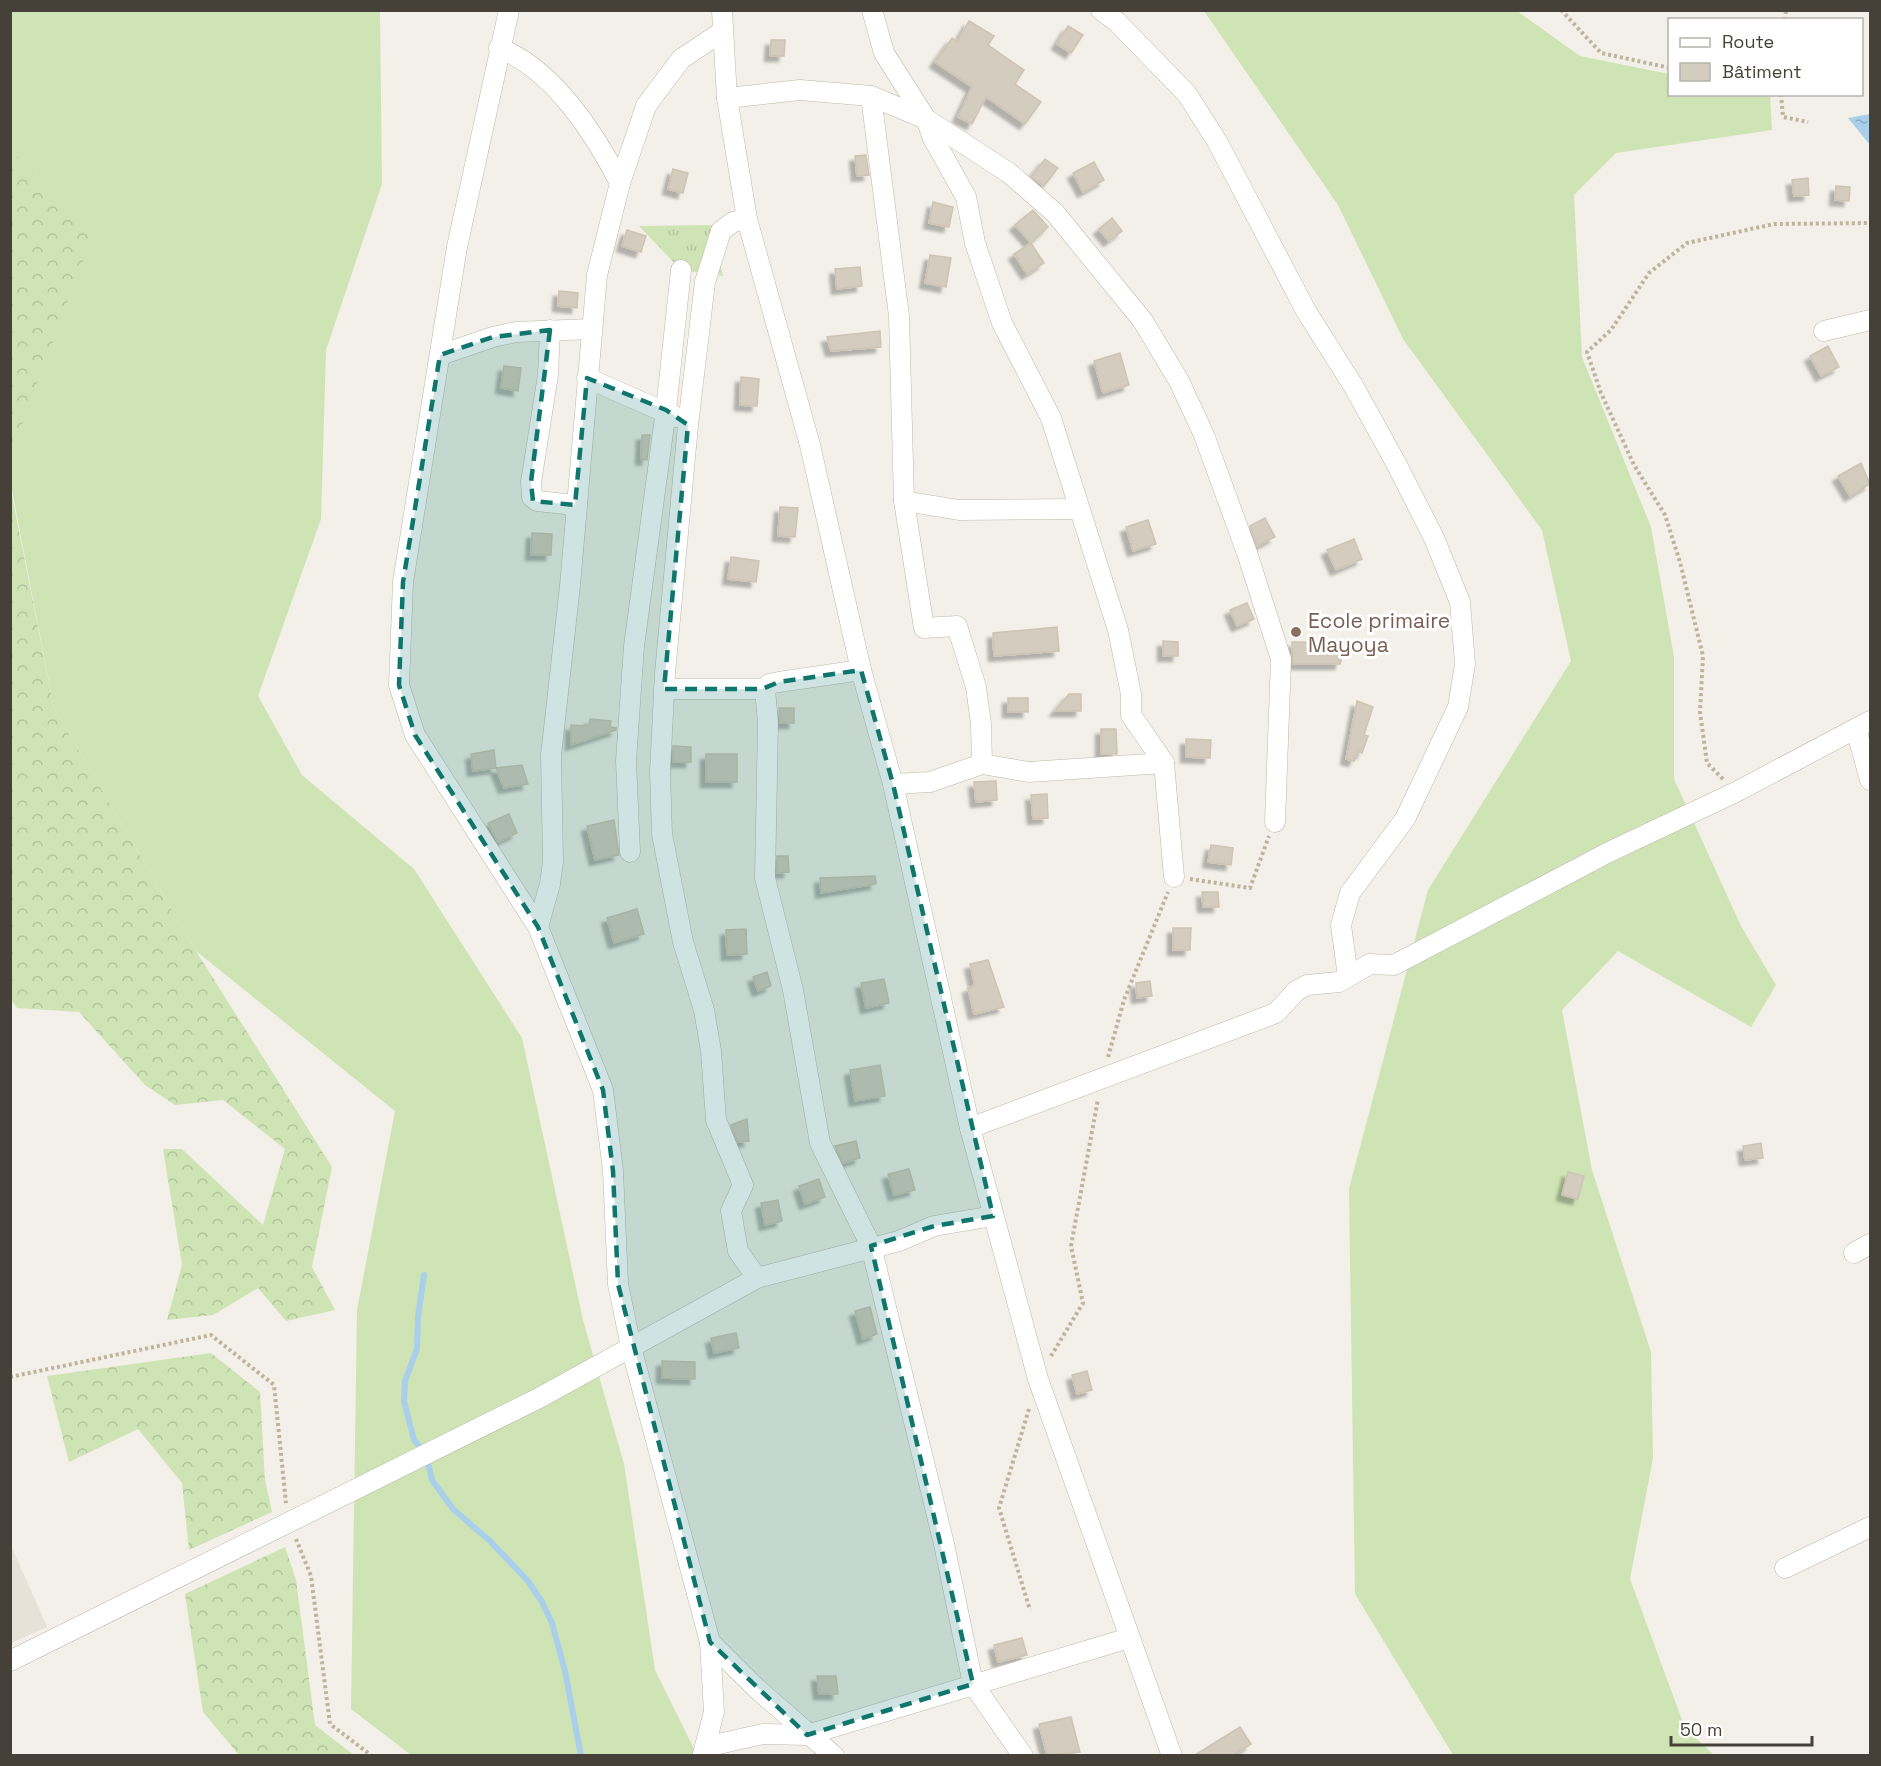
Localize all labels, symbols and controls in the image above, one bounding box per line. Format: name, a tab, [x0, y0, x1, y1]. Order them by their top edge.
legend	[1668, 18, 1863, 96]
text: Route	[1722, 30, 1774, 53]
text: Bâtiment	[1722, 60, 1802, 83]
place label: Ecole primaire Mayoya	[1308, 607, 1450, 658]
marker: Ecole primaire Mayoya	[1289, 625, 1303, 639]
scale bar	[1671, 1709, 1812, 1747]
text: 50 m	[1680, 1718, 1722, 1741]

